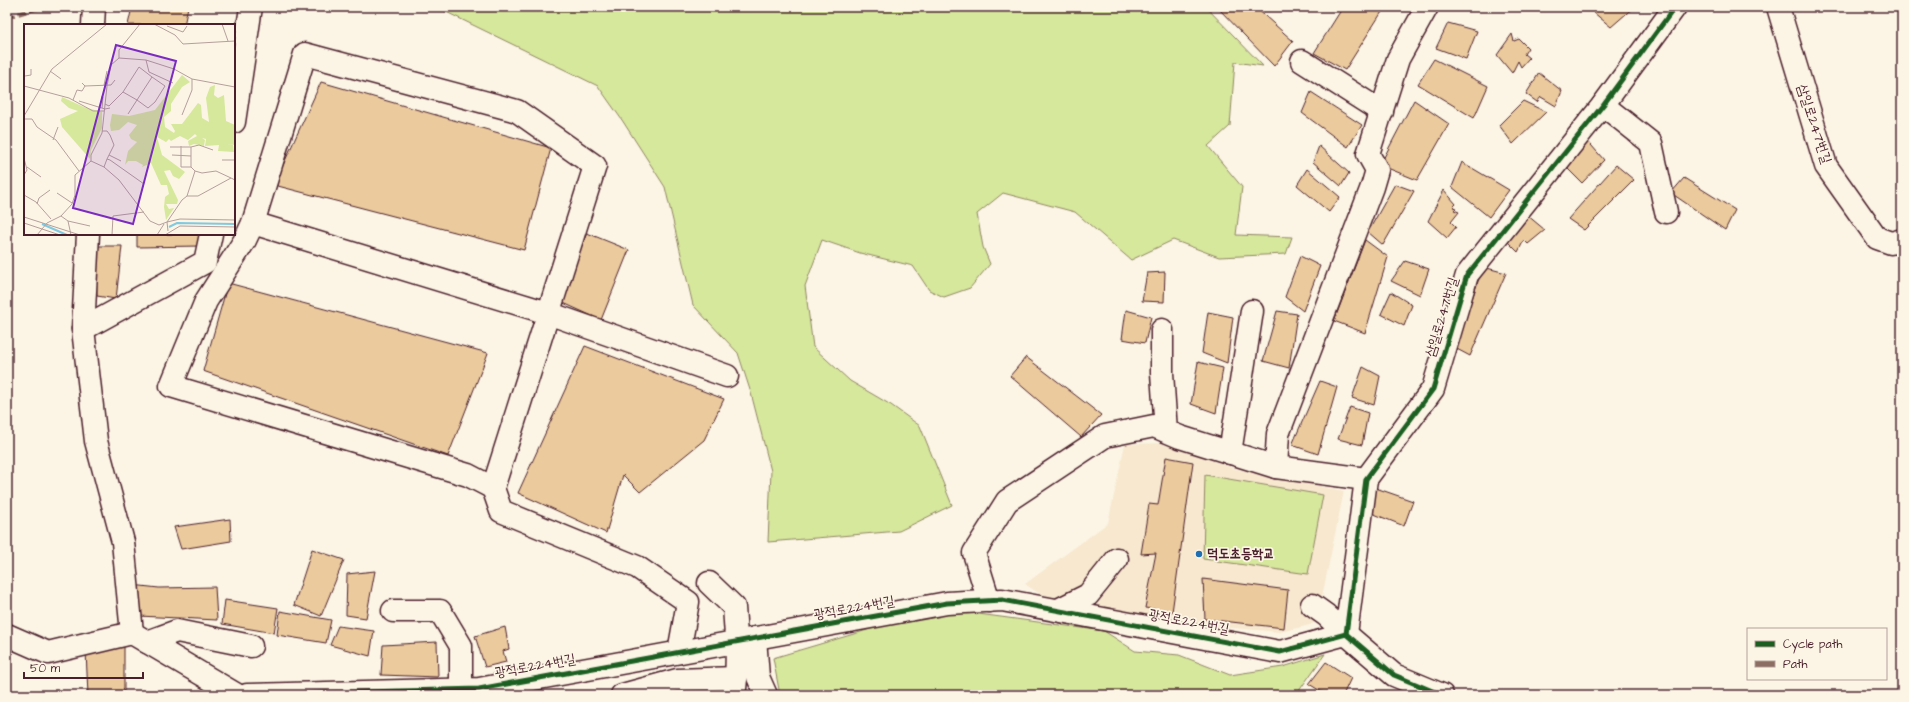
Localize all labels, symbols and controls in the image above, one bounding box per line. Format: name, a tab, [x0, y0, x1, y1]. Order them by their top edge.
inset map	[24, 24, 235, 235]
street label: 삼일로247번길	[1792, 82, 1836, 167]
street label: 삼일로247번길	[1420, 274, 1464, 359]
place label: 덕도초등학교	[1207, 544, 1275, 564]
marker: 덕도초등학교	[1194, 549, 1204, 559]
street label: 광적로224번길	[812, 591, 897, 625]
street label: 광적로224번길	[1147, 604, 1232, 640]
legend	[1747, 628, 1887, 680]
text: Cycle path	[1783, 636, 1842, 654]
street label: 광적로224번길	[493, 649, 578, 683]
scale bar	[24, 654, 143, 680]
text: Path	[1783, 656, 1808, 673]
text: 50 m	[30, 660, 61, 677]

